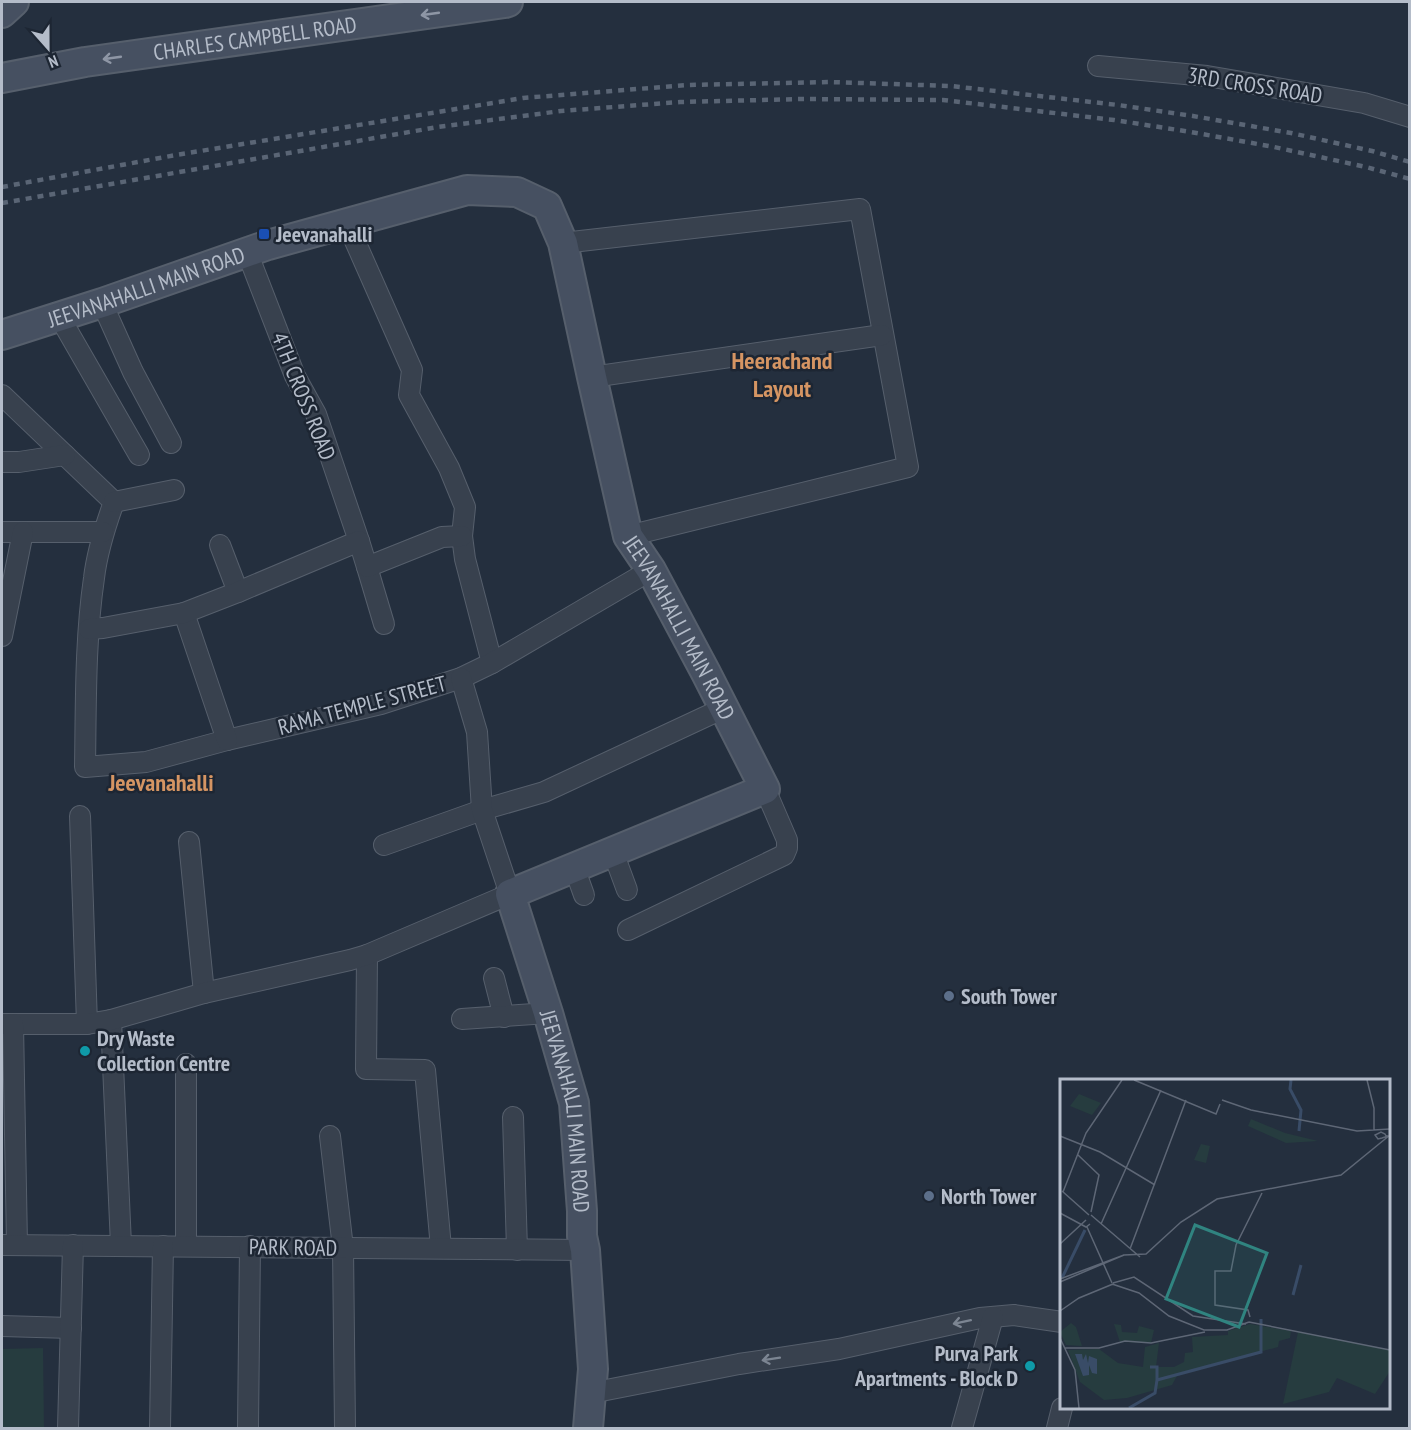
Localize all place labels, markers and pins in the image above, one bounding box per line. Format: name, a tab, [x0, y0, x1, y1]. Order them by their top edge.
place label: Jeevanahalli	[275, 220, 372, 248]
marker: Jeevanahalli	[257, 227, 271, 241]
place label: South Tower	[961, 982, 1058, 1010]
marker: South Tower	[942, 989, 956, 1003]
place label: Dry Waste Collection Centre	[97, 1024, 230, 1077]
marker: Dry Waste Collection Centre	[78, 1044, 92, 1058]
place label: North Tower	[941, 1182, 1037, 1210]
marker: North Tower	[922, 1189, 936, 1203]
place label: Purva Park Apartments - Block D	[854, 1339, 1019, 1392]
marker: Purva Park Apartments - Block D	[1023, 1359, 1037, 1373]

